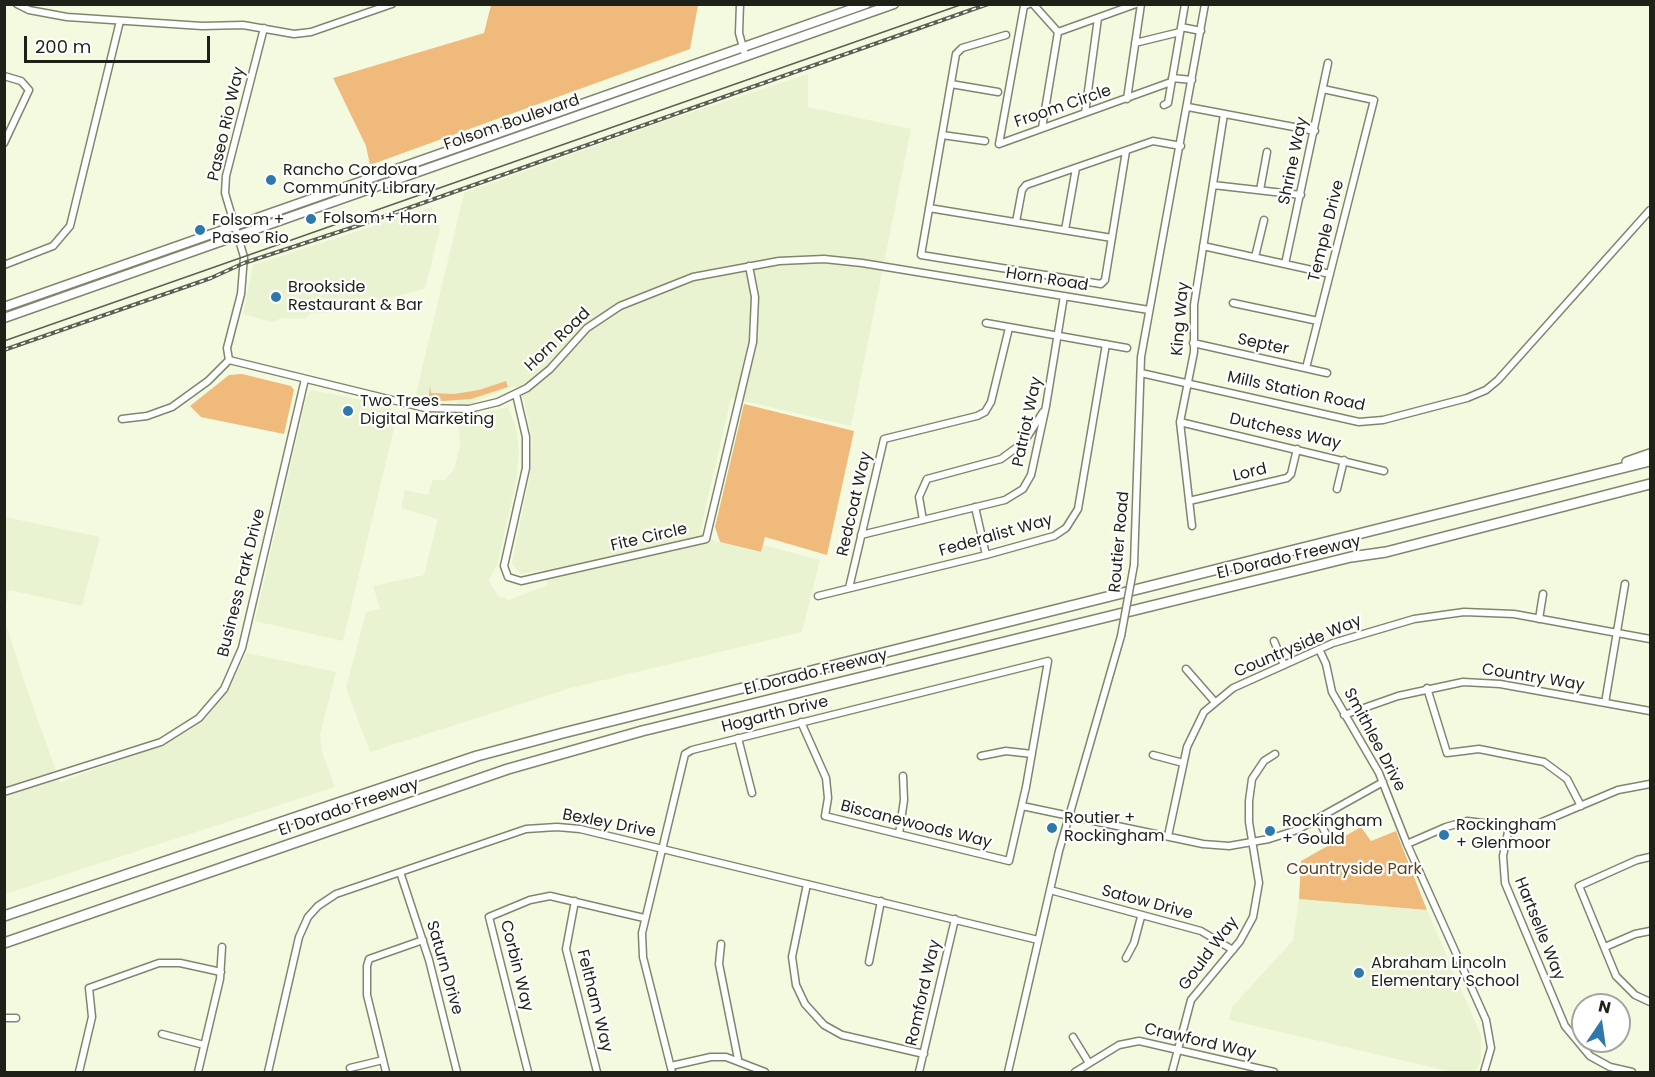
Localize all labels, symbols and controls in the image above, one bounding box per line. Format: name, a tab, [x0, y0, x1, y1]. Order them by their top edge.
scale bar	[27, 24, 213, 62]
text: 200 m	[35, 34, 91, 59]
street label: Paseo Rio Way	[205, 65, 249, 183]
street label: Froom Circle	[1012, 81, 1114, 133]
street label: Folsom Boulevard	[442, 91, 582, 155]
street label: Shrine Way	[1275, 115, 1313, 207]
place label: Rancho Cordova Community Library	[283, 161, 435, 199]
marker: Rancho Cordova Community Library	[264, 173, 278, 187]
street label: Temple Drive	[1305, 178, 1349, 284]
place label: Folsom + Horn	[323, 209, 437, 229]
place label: Folsom + Paseo Rio	[212, 211, 289, 249]
marker: Folsom + Horn	[304, 212, 318, 226]
marker: Folsom + Paseo Rio	[193, 223, 207, 237]
street label: Horn Road	[1004, 264, 1090, 296]
place label: Brookside Restaurant & Bar	[288, 278, 423, 316]
street label: King Way	[1168, 281, 1194, 357]
marker: Brookside Restaurant & Bar	[269, 290, 283, 304]
street label: Horn Road	[521, 304, 595, 376]
street label: Septer	[1236, 330, 1290, 360]
street label: Mills Station Road	[1225, 368, 1367, 416]
street label: Patriot Way	[1009, 375, 1047, 469]
place label: Two Trees Digital Marketing	[360, 392, 494, 430]
marker: Two Trees Digital Marketing	[341, 404, 355, 418]
street label: Dutchess Way	[1227, 410, 1343, 454]
street label: Redcoat Way	[834, 450, 876, 558]
street label: Lord	[1231, 460, 1269, 486]
street label: Routier Road	[1106, 490, 1134, 594]
street label: Business Park Drive	[214, 507, 270, 659]
street label: Federalist Way	[937, 511, 1055, 561]
street label: Fite Circle	[609, 520, 689, 556]
street label: El Dorado Freeway	[1215, 532, 1363, 584]
street label: Countryside Way	[1231, 611, 1365, 683]
street label: El Dorado Freeway	[742, 646, 890, 700]
street label: Country Way	[1480, 660, 1586, 696]
street label: Smithlee Drive	[1339, 685, 1409, 795]
street label: Hogarth Drive	[720, 692, 830, 738]
street label: El Dorado Freeway	[276, 775, 422, 841]
street label: Biscanewoods Way	[838, 797, 994, 853]
street label: Bexley Drive	[561, 806, 657, 842]
place label: Routier + Rockingham	[1064, 809, 1164, 847]
place label: Rockingham + Gould	[1282, 812, 1382, 850]
place label: Rockingham + Glenmoor	[1456, 816, 1556, 854]
marker: Routier + Rockingham	[1045, 821, 1059, 835]
marker: Rockingham + Gould	[1263, 824, 1277, 838]
marker: Rockingham + Glenmoor	[1437, 828, 1451, 842]
park label: Countryside Park	[1286, 860, 1422, 880]
street label: Hartselle Way	[1510, 875, 1568, 983]
street label: Satow Drive	[1099, 882, 1195, 924]
street label: Gould Way	[1175, 913, 1243, 995]
street label: Corbin Way	[495, 918, 537, 1014]
street label: Saturn Drive	[421, 919, 467, 1017]
street label: Romford Way	[902, 938, 946, 1048]
street label: Feltham Way	[572, 948, 616, 1054]
place label: Abraham Lincoln Elementary School	[1371, 954, 1519, 992]
marker: Abraham Lincoln Elementary School	[1352, 966, 1366, 980]
north arrow	[1571, 993, 1631, 1053]
text: N	[1596, 994, 1613, 1019]
street label: Crawford Way	[1142, 1020, 1258, 1064]

